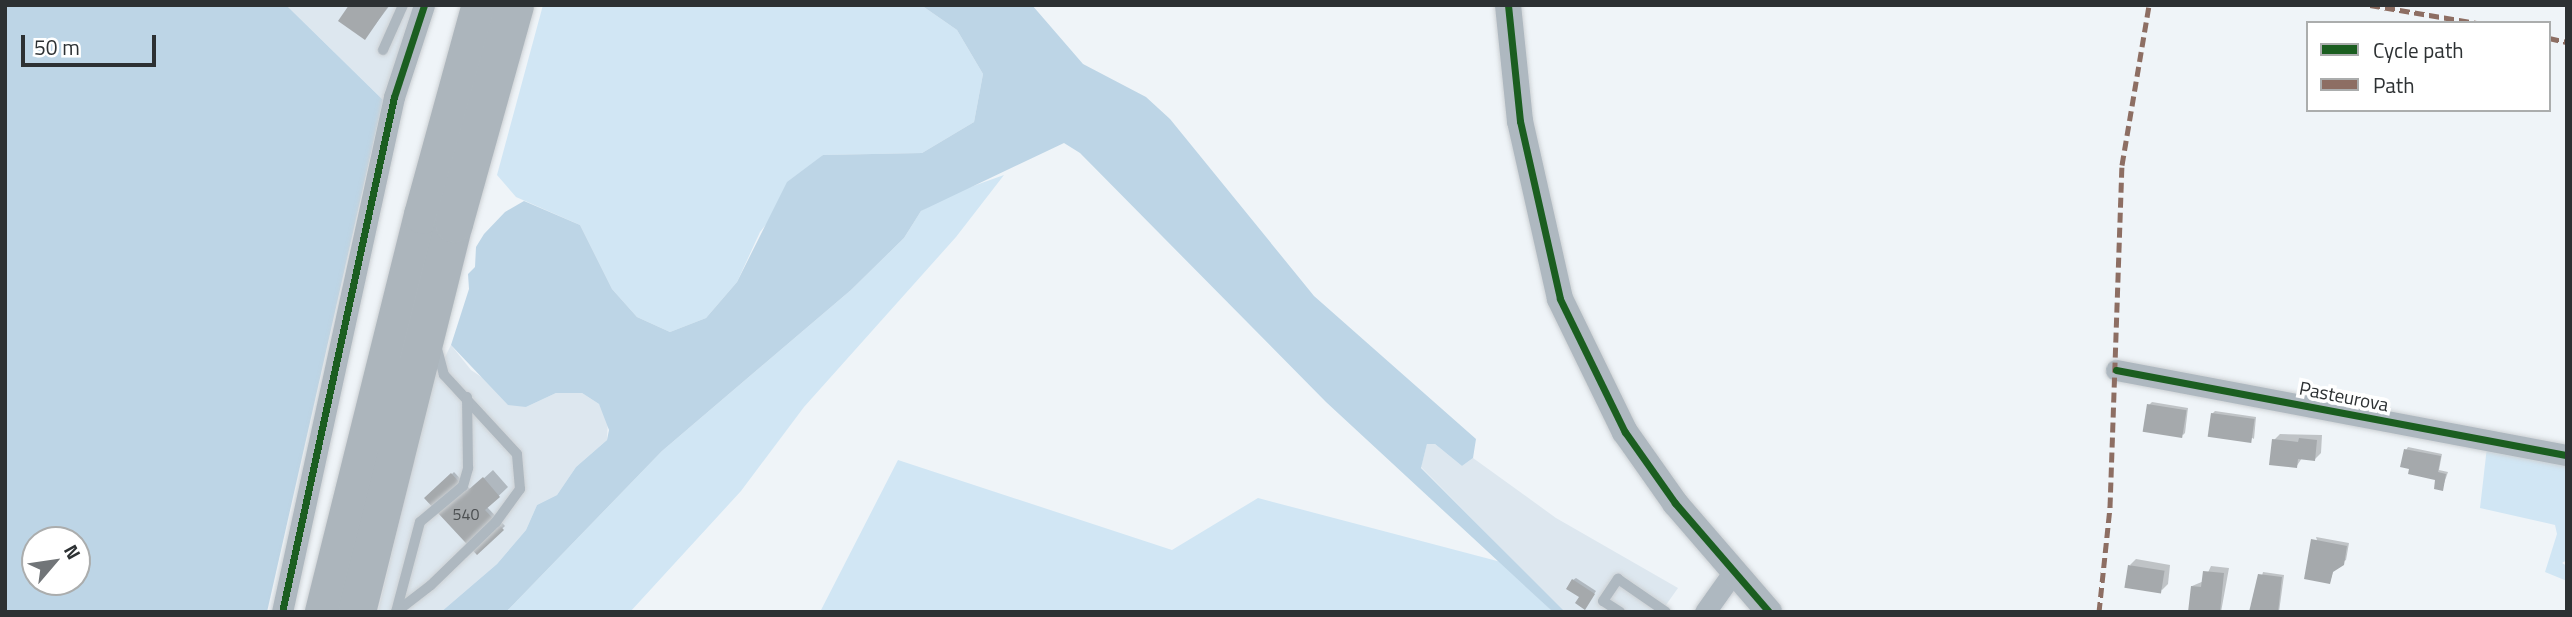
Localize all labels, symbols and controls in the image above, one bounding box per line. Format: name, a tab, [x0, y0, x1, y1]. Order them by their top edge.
scale bar	[24, 21, 159, 65]
legend	[2306, 21, 2551, 112]
text: 50 m	[34, 31, 80, 63]
text: Cycle path	[2373, 34, 2464, 66]
text: Path	[2373, 69, 2415, 101]
street label: Pasteurova	[2297, 376, 2391, 416]
house number: 540	[453, 504, 479, 524]
north arrow	[21, 526, 91, 596]
text: N	[57, 539, 89, 564]

